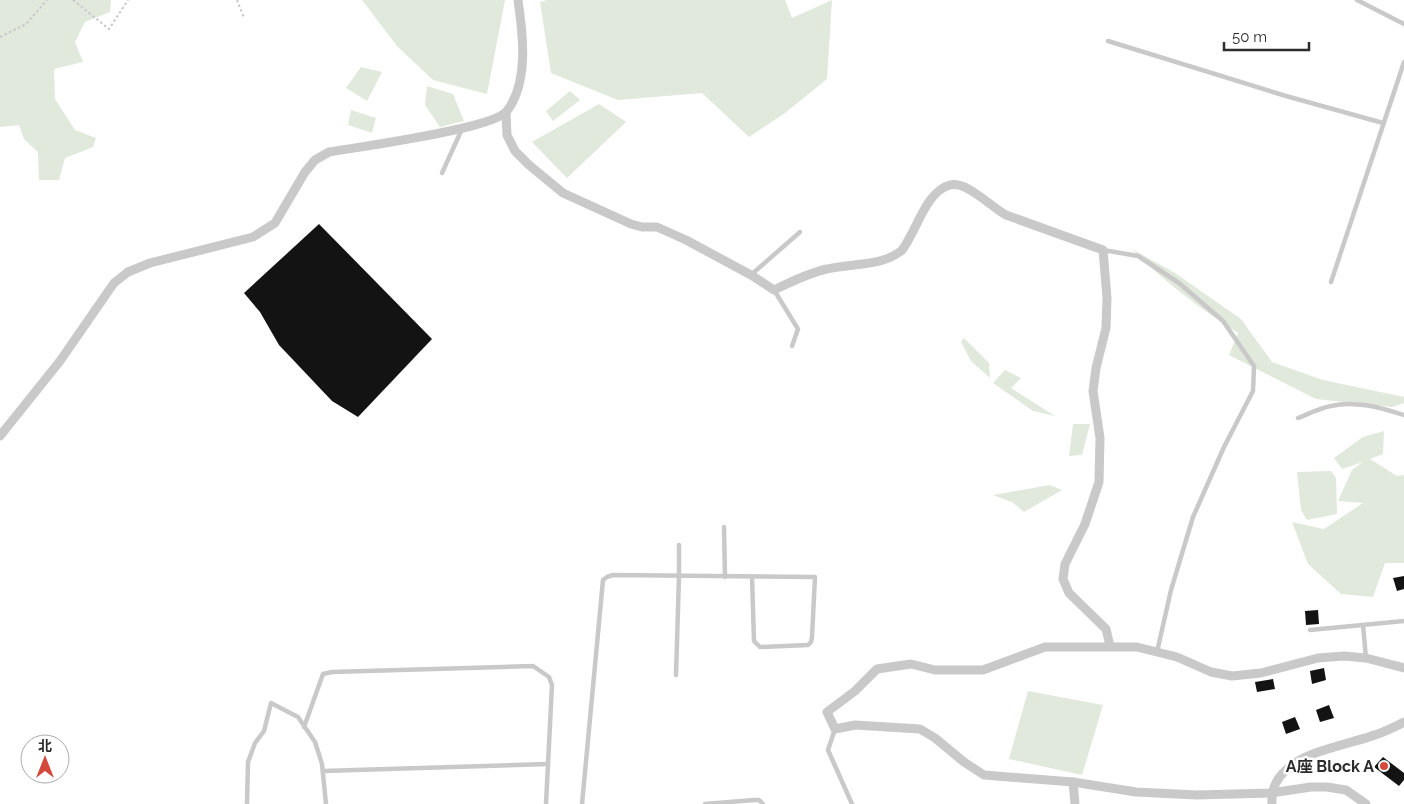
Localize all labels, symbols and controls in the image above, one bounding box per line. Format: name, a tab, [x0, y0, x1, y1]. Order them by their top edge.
scale bar	[1224, 20, 1309, 52]
text: 50 m	[1232, 28, 1267, 46]
north arrow	[20, 734, 70, 784]
text: 北	[38, 738, 52, 754]
place label: A座 Block A	[1286, 757, 1374, 776]
marker: A座 Block A	[1378, 760, 1390, 772]

